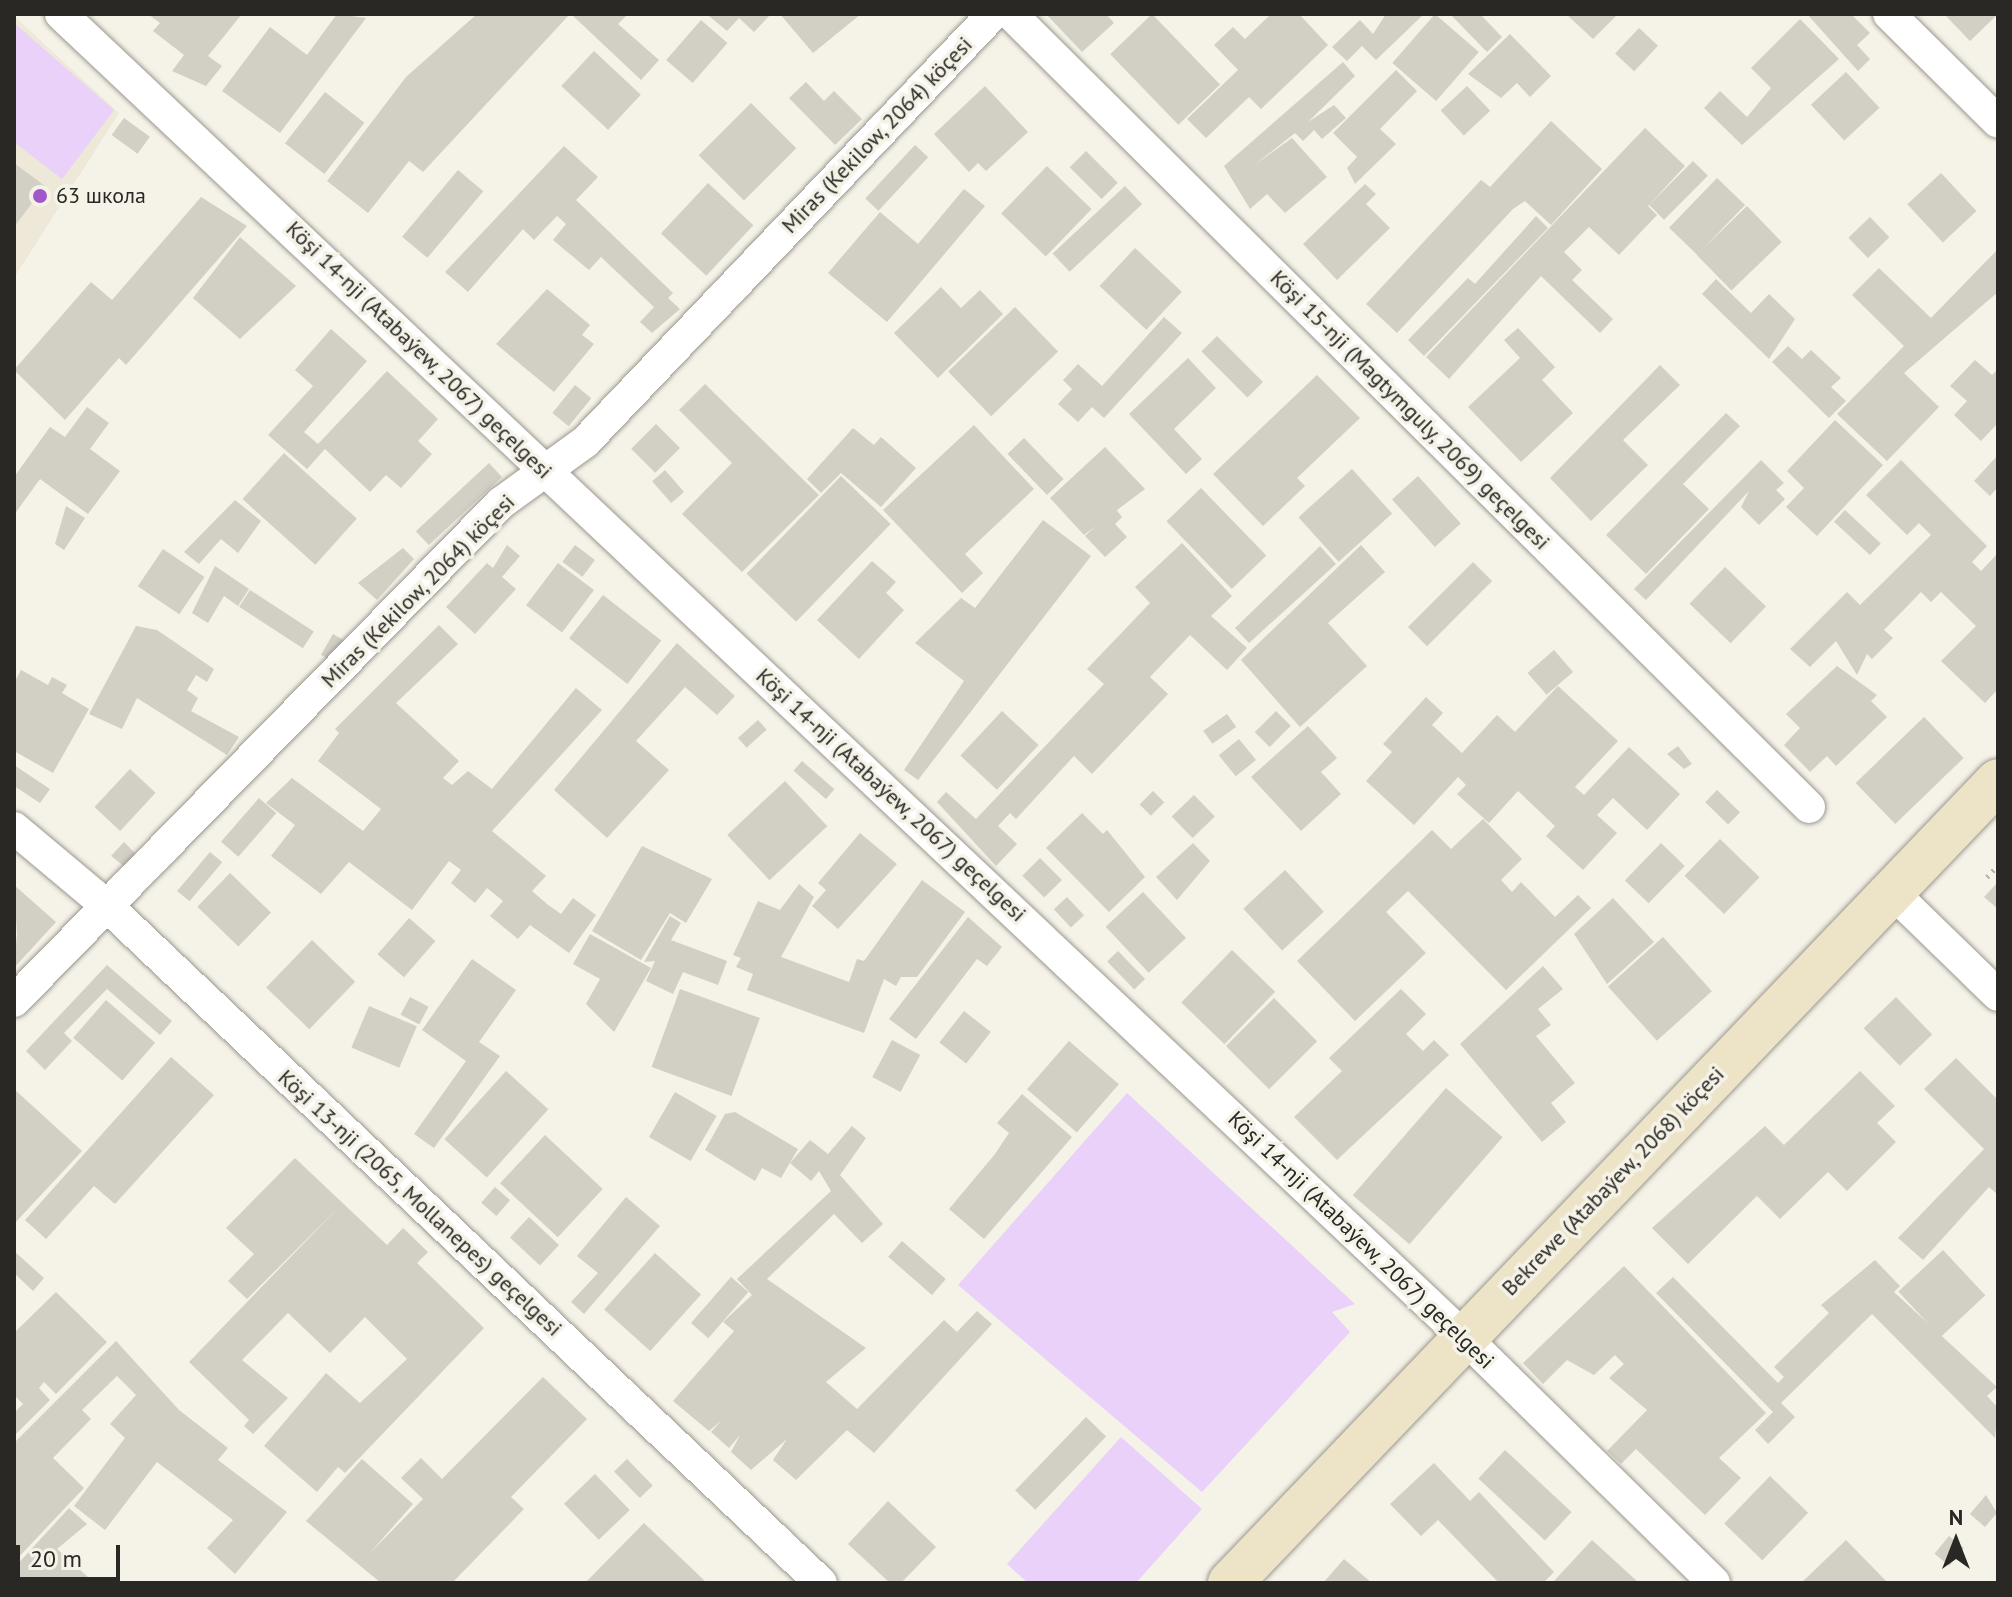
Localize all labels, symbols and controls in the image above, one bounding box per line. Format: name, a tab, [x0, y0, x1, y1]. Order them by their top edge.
street label: Miras (Kekilow, 2064) köçesi	[776, 31, 978, 239]
place label: 63 школа	[56, 183, 146, 209]
marker: 63 школа	[31, 187, 49, 205]
street label: Köşi 14-nji (Atabaýew, 2067) geçelgesi	[280, 215, 558, 485]
street label: Köşi 15-nji (Magtymguly, 2069) geçelgesi	[1264, 264, 1556, 556]
street label: Miras (Kekilow, 2064) köçesi	[315, 488, 521, 694]
street label: Köşi 14-nji (Atabaýew, 2067) geçelgesi	[750, 662, 1032, 928]
street label: Bekrewe (Atabaýew, 2068) köçesi	[1496, 1060, 1730, 1302]
street label: Köşi 13-nji (2065, Mollanepes) geçelgesi	[272, 1064, 568, 1342]
street label: Köşi 14-nji (Atabaýew, 2067) geçelgesi	[1222, 1105, 1500, 1375]
north arrow	[1916, 1501, 1996, 1581]
text: N	[1949, 1503, 1963, 1531]
scale bar	[20, 1529, 124, 1579]
text: 20 m	[30, 1543, 82, 1574]

